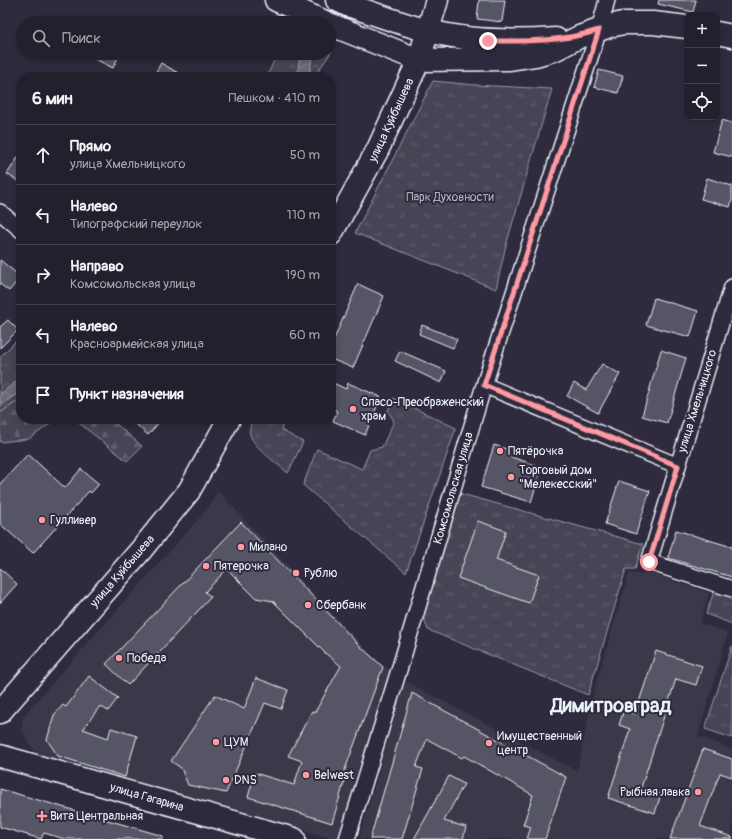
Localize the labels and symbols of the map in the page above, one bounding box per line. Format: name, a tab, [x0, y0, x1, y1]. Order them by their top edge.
route end	[479, 32, 497, 50]
street label: улица Куйбышева	[365, 76, 418, 165]
park label: Парк Духовности	[406, 190, 494, 205]
street label: улица Хмельницкого	[674, 347, 720, 455]
place label: Спасо-Преображенский храм	[361, 395, 484, 424]
marker: Спасо-Преображенский храм	[348, 404, 358, 414]
street label: Комсомольская улица	[430, 430, 477, 546]
place label: Пятёрочка	[508, 444, 564, 459]
marker: Пятёрочка	[495, 446, 505, 456]
place label: Торговый дом "Мелекесский"	[519, 463, 597, 492]
marker: Торговый дом "Мелекесский"	[506, 472, 516, 482]
place label: Гулливер	[50, 513, 97, 528]
marker: Гулливер	[37, 515, 47, 525]
street label: улица Куйбышева	[86, 532, 158, 611]
place label: Милано	[249, 540, 288, 555]
marker: Милано	[236, 542, 246, 552]
route start	[640, 553, 658, 571]
place label: Пятерочка	[214, 559, 269, 574]
marker: Пятерочка	[201, 561, 211, 571]
place label: Рублю	[304, 566, 338, 581]
marker: Рублю	[291, 568, 301, 578]
place label: Сбербанк	[316, 598, 367, 613]
marker: Сбербанк	[303, 600, 313, 610]
place label: Победа	[127, 651, 167, 666]
marker: Победа	[114, 653, 124, 663]
district label: Димитровград	[550, 693, 672, 718]
place label: Имущественный центр	[497, 729, 582, 758]
place label: ЦУМ	[224, 735, 249, 750]
marker: ЦУМ	[211, 737, 221, 747]
marker: Имущественный центр	[484, 738, 494, 748]
place label: Belwest	[314, 768, 354, 783]
marker: Belwest	[301, 770, 311, 780]
place label: DNS	[234, 773, 257, 788]
marker: DNS	[221, 775, 231, 785]
street label: улица Гагарина	[107, 780, 186, 815]
place label: Рыбная лавка	[620, 785, 690, 800]
marker: Рыбная лавка	[693, 787, 703, 797]
place label: Вита Центральная	[50, 809, 143, 824]
marker: Вита Центральная	[37, 811, 47, 821]

